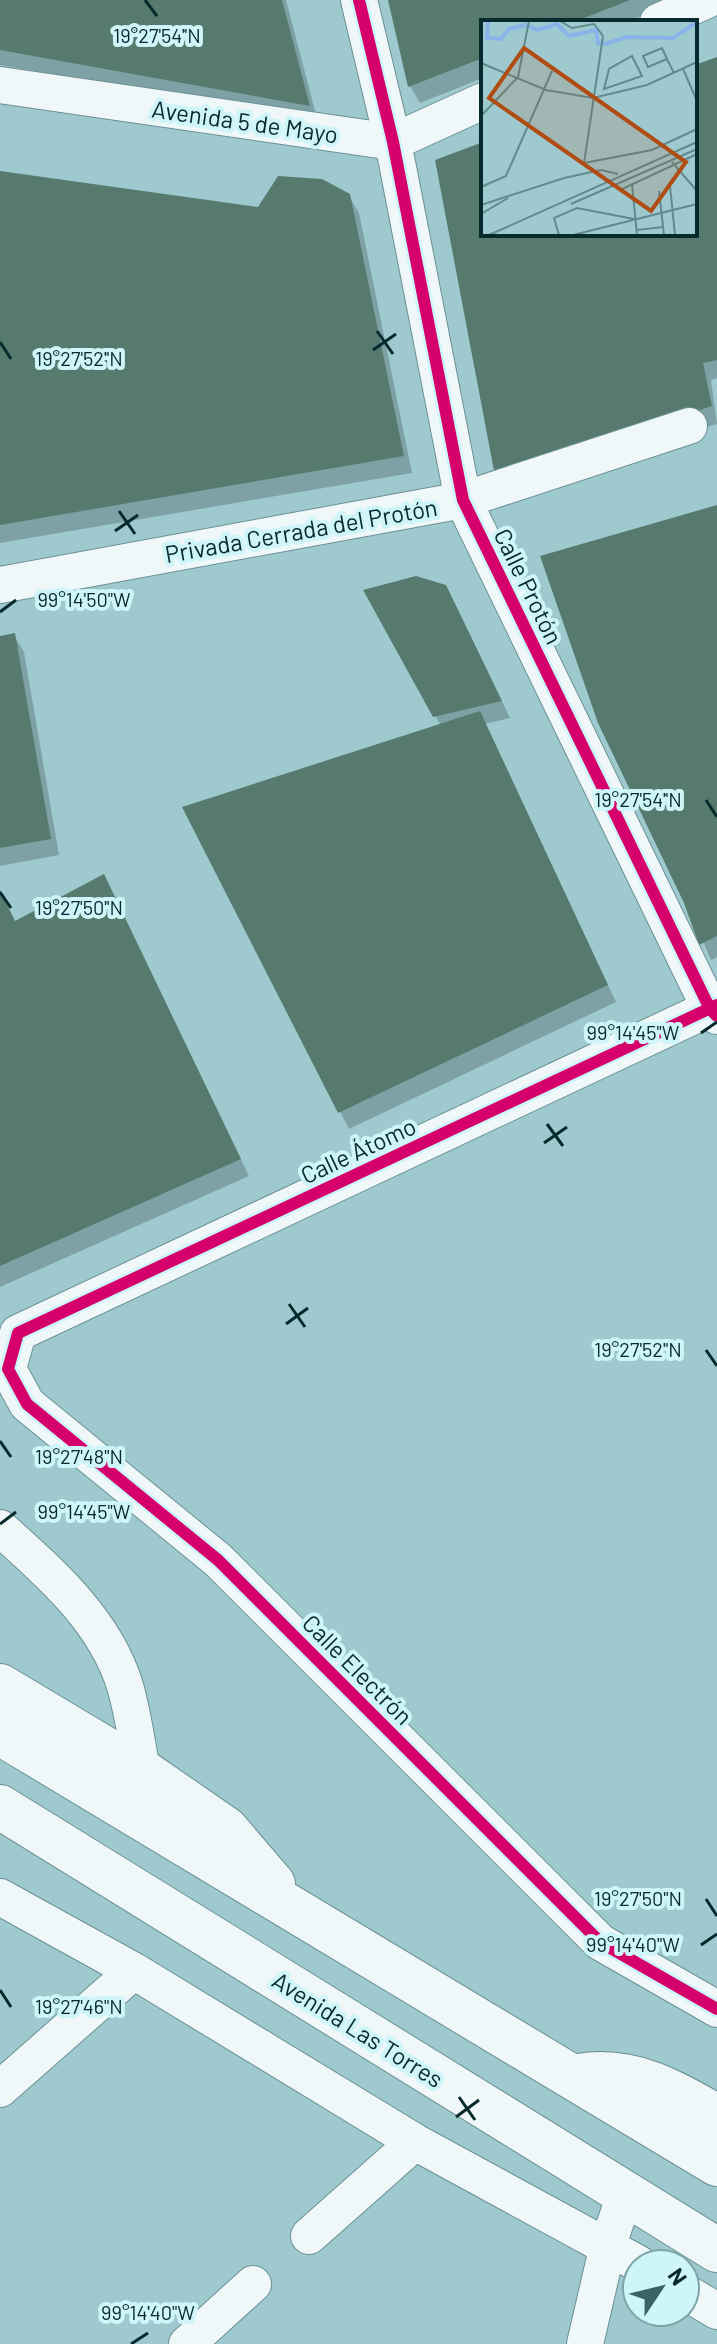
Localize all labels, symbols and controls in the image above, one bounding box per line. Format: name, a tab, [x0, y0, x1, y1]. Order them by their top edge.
inset map	[481, 20, 697, 236]
text: 19°27'54"N	[113, 23, 201, 47]
street label: Avenida 5 de Mayo	[150, 94, 340, 148]
text: 19°27'52"N	[35, 346, 123, 370]
street label: Privada Cerrada del Protón	[163, 492, 439, 568]
street label: Calle Protón	[489, 523, 569, 649]
text: 99°14'50"W	[37, 587, 131, 611]
text: 19°27'54"N	[594, 787, 682, 811]
text: 19°27'50"N	[35, 895, 123, 919]
text: 99°14'45"W	[587, 1020, 680, 1044]
street label: Calle Átomo	[296, 1111, 420, 1189]
text: 19°27'52"N	[594, 1337, 682, 1361]
text: 19°27'48"N	[35, 1444, 123, 1468]
text: 99°14'45"W	[38, 1499, 131, 1523]
street label: Calle Electrón	[297, 1608, 419, 1730]
text: 19°27'50"N	[594, 1886, 682, 1910]
text: 99°14'40"W	[586, 1932, 680, 1956]
street label: Avenida Las Torres	[267, 1965, 449, 2093]
text: 19°27'46"N	[35, 1994, 123, 2018]
north arrow	[621, 2248, 701, 2328]
text: N	[663, 2263, 693, 2289]
text: 99°14'40"W	[101, 2300, 195, 2324]

